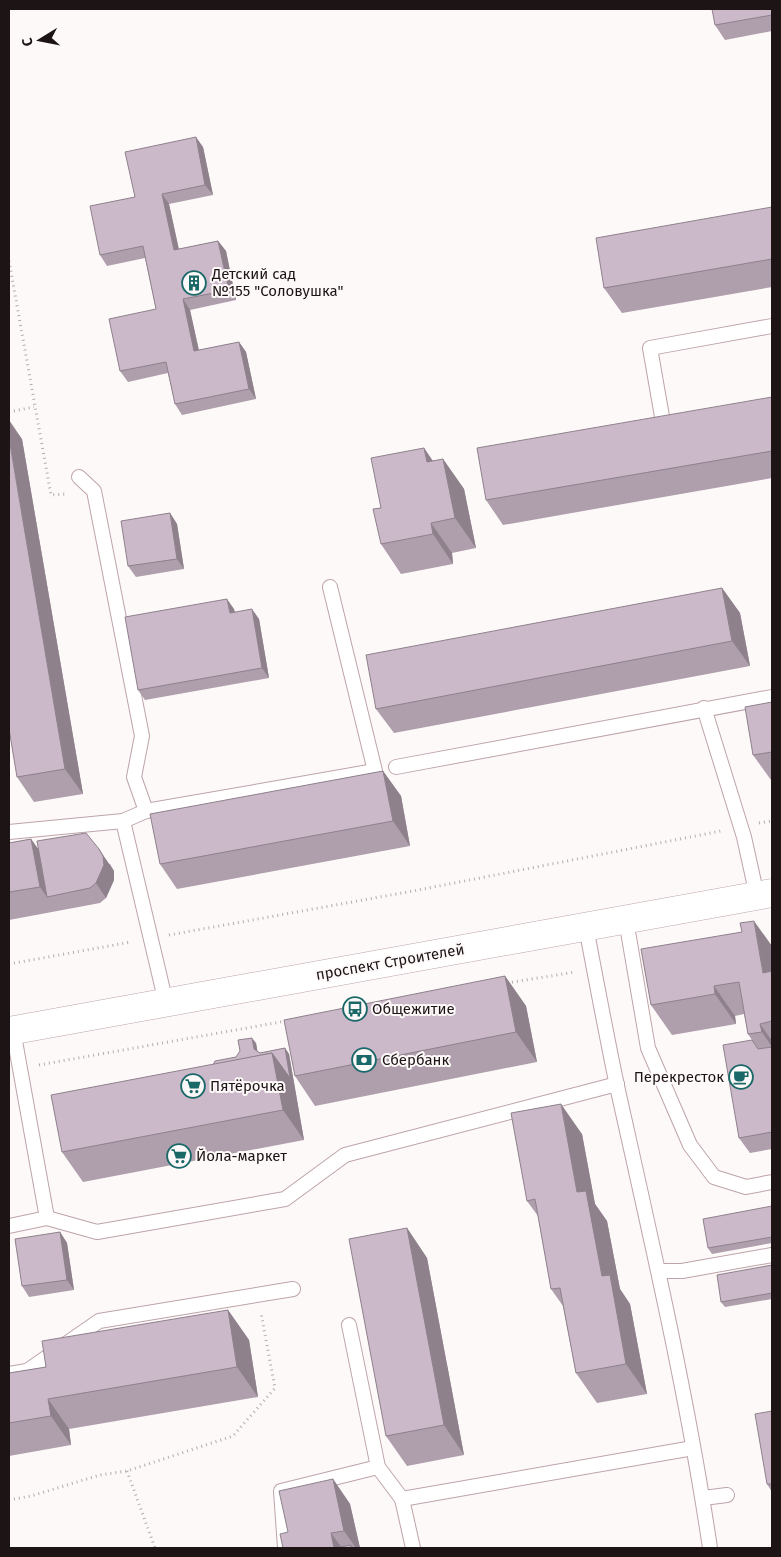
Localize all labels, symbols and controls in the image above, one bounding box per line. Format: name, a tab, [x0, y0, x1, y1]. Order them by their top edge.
north arrow	[15, 15, 65, 65]
text: С	[19, 37, 37, 48]
place label: Детский сад №155 "Соловушка"	[211, 265, 343, 300]
building icon: Детский сад №155 "Соловушка"	[181, 270, 207, 296]
street label: проспект Строителей	[314, 940, 466, 984]
bus stop icon: Общежитие	[342, 996, 368, 1022]
place label: Общежитие	[372, 1000, 455, 1018]
bank icon: Сбербанк	[351, 1047, 377, 1073]
place label: Сбербанк	[382, 1051, 450, 1069]
cafe icon: Перекресток	[728, 1064, 754, 1090]
place label: Перекресток	[634, 1068, 724, 1086]
supermarket icon: Пятёрочка	[180, 1073, 206, 1099]
place label: Пятёрочка	[210, 1077, 285, 1095]
supermarket icon: Йола-маркет	[166, 1143, 192, 1169]
place label: Йола-маркет	[196, 1147, 287, 1165]

